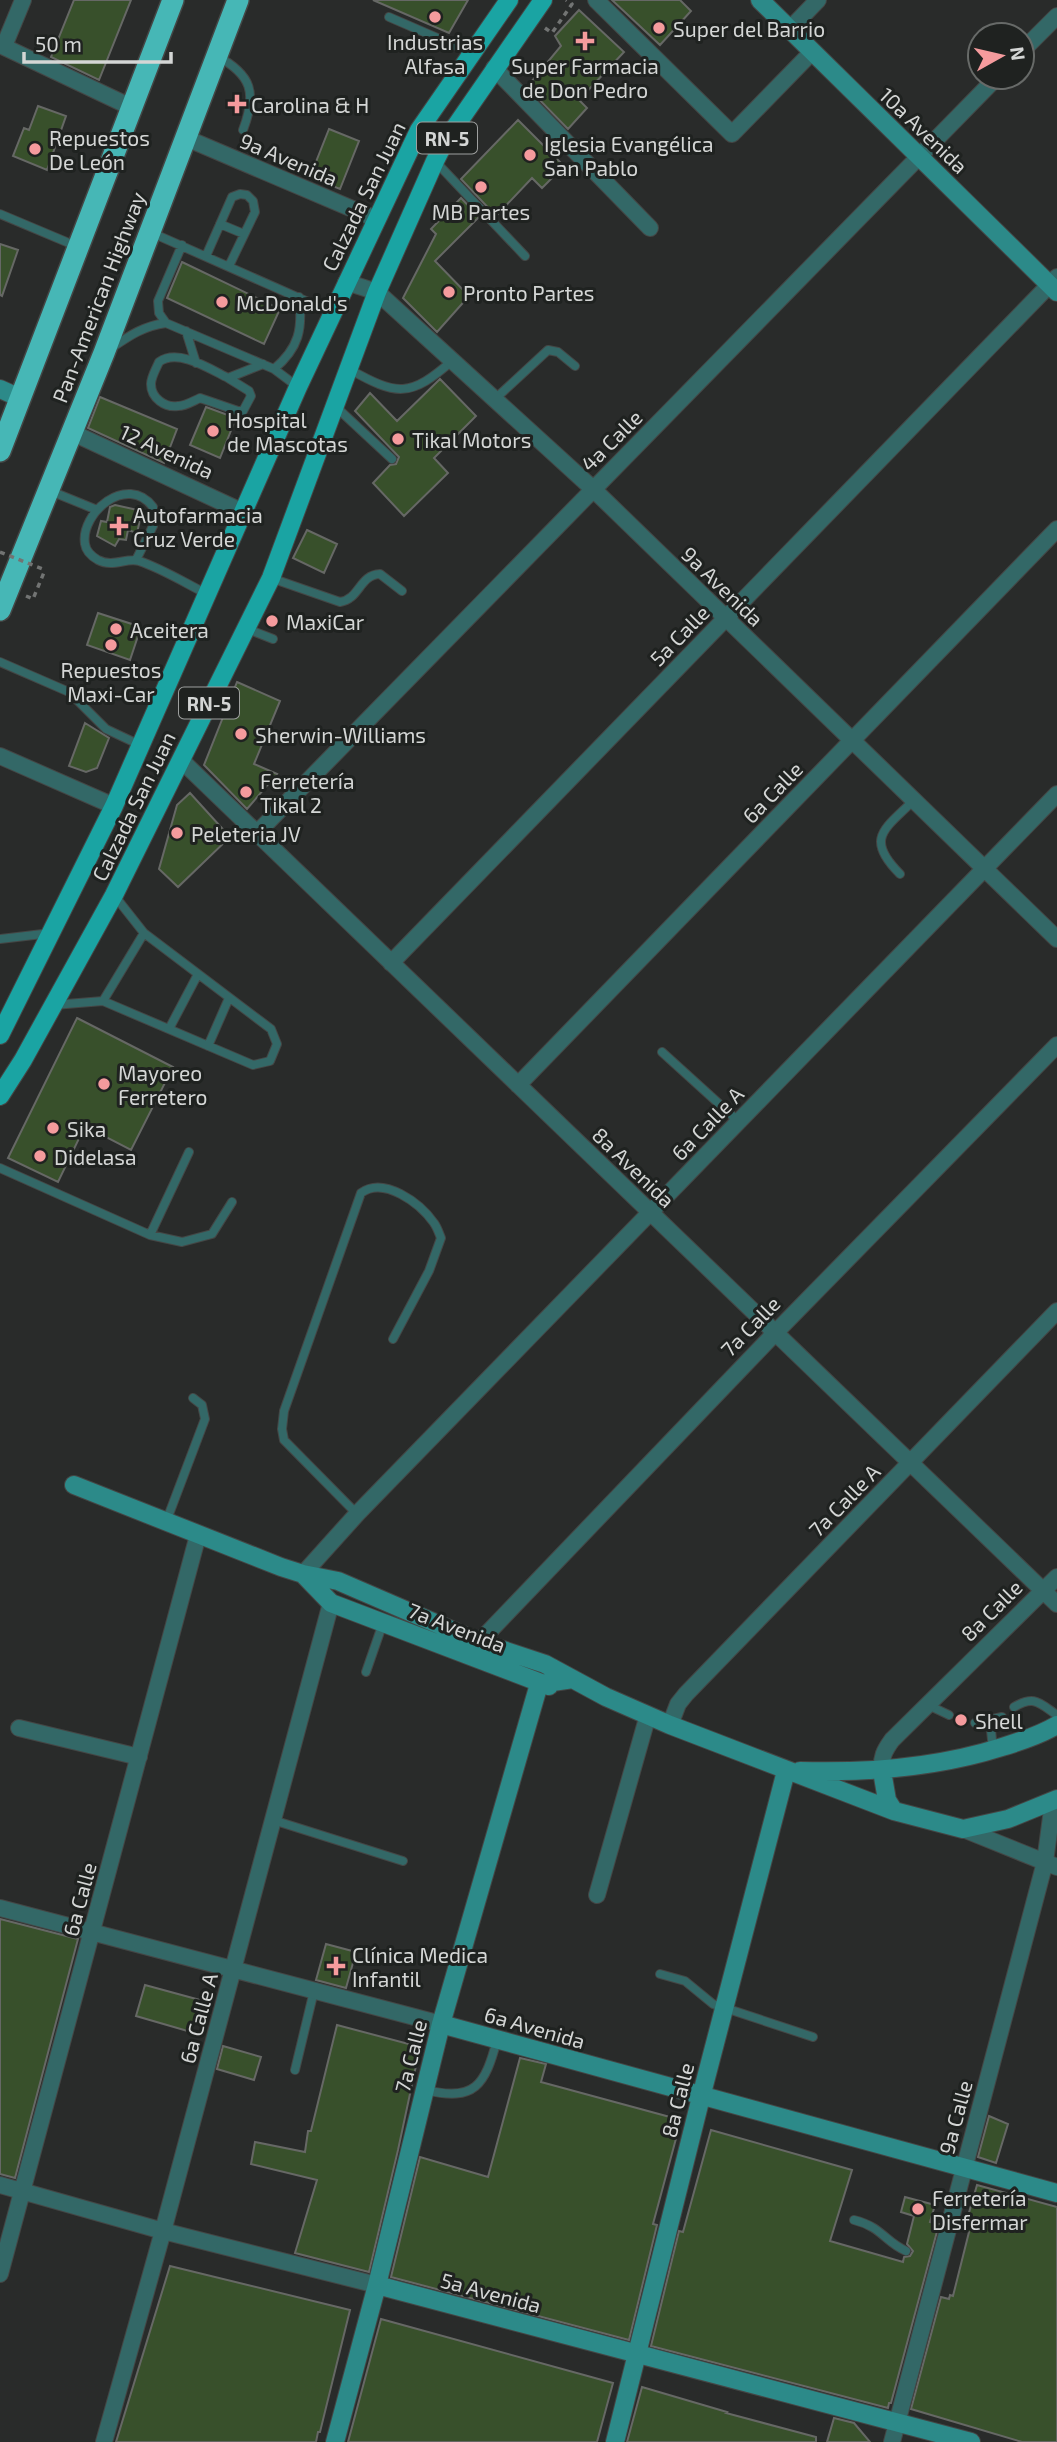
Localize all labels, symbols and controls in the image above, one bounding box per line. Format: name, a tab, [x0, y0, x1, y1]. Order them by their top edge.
marker: Industrias Alfasa	[427, 9, 443, 25]
place label: Super del Barrio	[673, 16, 825, 41]
marker: Super del Barrio	[651, 20, 667, 36]
scale bar	[24, 21, 172, 65]
north arrow	[966, 21, 1036, 91]
place label: Industrias Alfasa	[387, 29, 483, 78]
text: 50 m	[35, 31, 82, 56]
marker: Super Farmacia de Don Pedro	[577, 33, 593, 49]
text: N	[1006, 45, 1031, 62]
place label: Super Farmacia de Don Pedro	[511, 53, 659, 102]
street label: 10a Avenida	[875, 82, 973, 178]
place label: Carolina & H	[251, 92, 369, 117]
marker: Carolina & H	[229, 96, 245, 112]
street label: Calzada San Juan	[316, 117, 410, 275]
road number: RN-5	[417, 122, 477, 154]
place label: Repuestos De León	[49, 125, 150, 174]
street label: 9a Avenida	[236, 127, 342, 191]
place label: Iglesia Evangélica San Pablo	[544, 131, 714, 180]
marker: Repuestos De León	[27, 141, 43, 157]
marker: Iglesia Evangélica San Pablo	[522, 147, 538, 163]
marker: MB Partes	[473, 179, 489, 195]
street label: Pan-American Highway	[46, 188, 150, 406]
place label: MB Partes	[432, 199, 530, 224]
place label: Pronto Partes	[463, 280, 594, 305]
marker: Pronto Partes	[441, 284, 457, 300]
place label: McDonald's	[236, 290, 348, 315]
marker: McDonald's	[214, 294, 230, 310]
street label: 4a Calle	[575, 404, 647, 476]
place label: Hospital de Mascotas	[227, 407, 348, 456]
street label: 12 Avenida	[116, 418, 218, 484]
marker: Hospital de Mascotas	[205, 423, 221, 439]
place label: Tikal Motors	[412, 427, 531, 452]
marker: Tikal Motors	[390, 431, 406, 447]
place label: Autofarmacia Cruz Verde	[133, 502, 263, 551]
marker: Autofarmacia Cruz Verde	[111, 518, 127, 534]
street label: 9a Avenida	[677, 541, 769, 631]
street label: 5a Calle	[644, 599, 714, 671]
place label: MaxiCar	[286, 609, 365, 634]
marker: MaxiCar	[264, 613, 280, 629]
place label: Aceitera	[130, 617, 209, 642]
marker: Aceitera	[108, 621, 124, 637]
marker: Repuestos Maxi-Car	[103, 637, 119, 653]
place label: Repuestos Maxi-Car	[61, 657, 161, 706]
road number: RN-5	[179, 688, 239, 718]
place label: Sherwin-Williams	[255, 722, 426, 747]
marker: Sherwin-Williams	[233, 726, 249, 742]
street label: Calzada San Juan	[86, 727, 180, 885]
street label: 6a Calle	[737, 756, 807, 828]
place label: Ferretería Tikal 2	[260, 768, 355, 817]
marker: Ferretería Tikal 2	[238, 784, 254, 800]
place label: Peleteria JV	[191, 821, 301, 846]
marker: Peleteria JV	[169, 825, 185, 841]
place label: Mayoreo Ferretero	[118, 1060, 207, 1109]
marker: Mayoreo Ferretero	[96, 1076, 112, 1092]
street label: 6a Calle A	[666, 1081, 748, 1165]
place label: Sika	[67, 1116, 106, 1141]
marker: Sika	[45, 1120, 61, 1136]
street label: 8a Avenida	[588, 1122, 680, 1212]
place label: Didelasa	[54, 1144, 136, 1169]
marker: Didelasa	[32, 1148, 48, 1164]
street label: 7a Calle	[715, 1291, 785, 1361]
street label: 7a Calle A	[803, 1458, 885, 1542]
street label: 8a Calle	[955, 1574, 1027, 1646]
street label: 7a Avenida	[405, 1597, 509, 1657]
place label: Shell	[975, 1708, 1023, 1733]
marker: Shell	[953, 1712, 969, 1728]
street label: 6a Calle	[57, 1859, 101, 1939]
place label: Clínica Medica Infantil	[352, 1942, 488, 1991]
marker: Clínica Medica Infantil	[326, 1956, 346, 1976]
street label: 6a Calle A	[174, 1970, 222, 2066]
street label: 6a Avenida	[482, 2001, 588, 2053]
street label: 7a Calle	[389, 2017, 431, 2095]
street label: 8a Calle	[656, 2060, 698, 2140]
street label: 9a Calle	[933, 2077, 977, 2157]
place label: Ferretería Disfermar	[932, 2185, 1028, 2234]
marker: Ferretería Disfermar	[910, 2201, 926, 2217]
street label: 5a Avenida	[438, 2267, 544, 2317]

